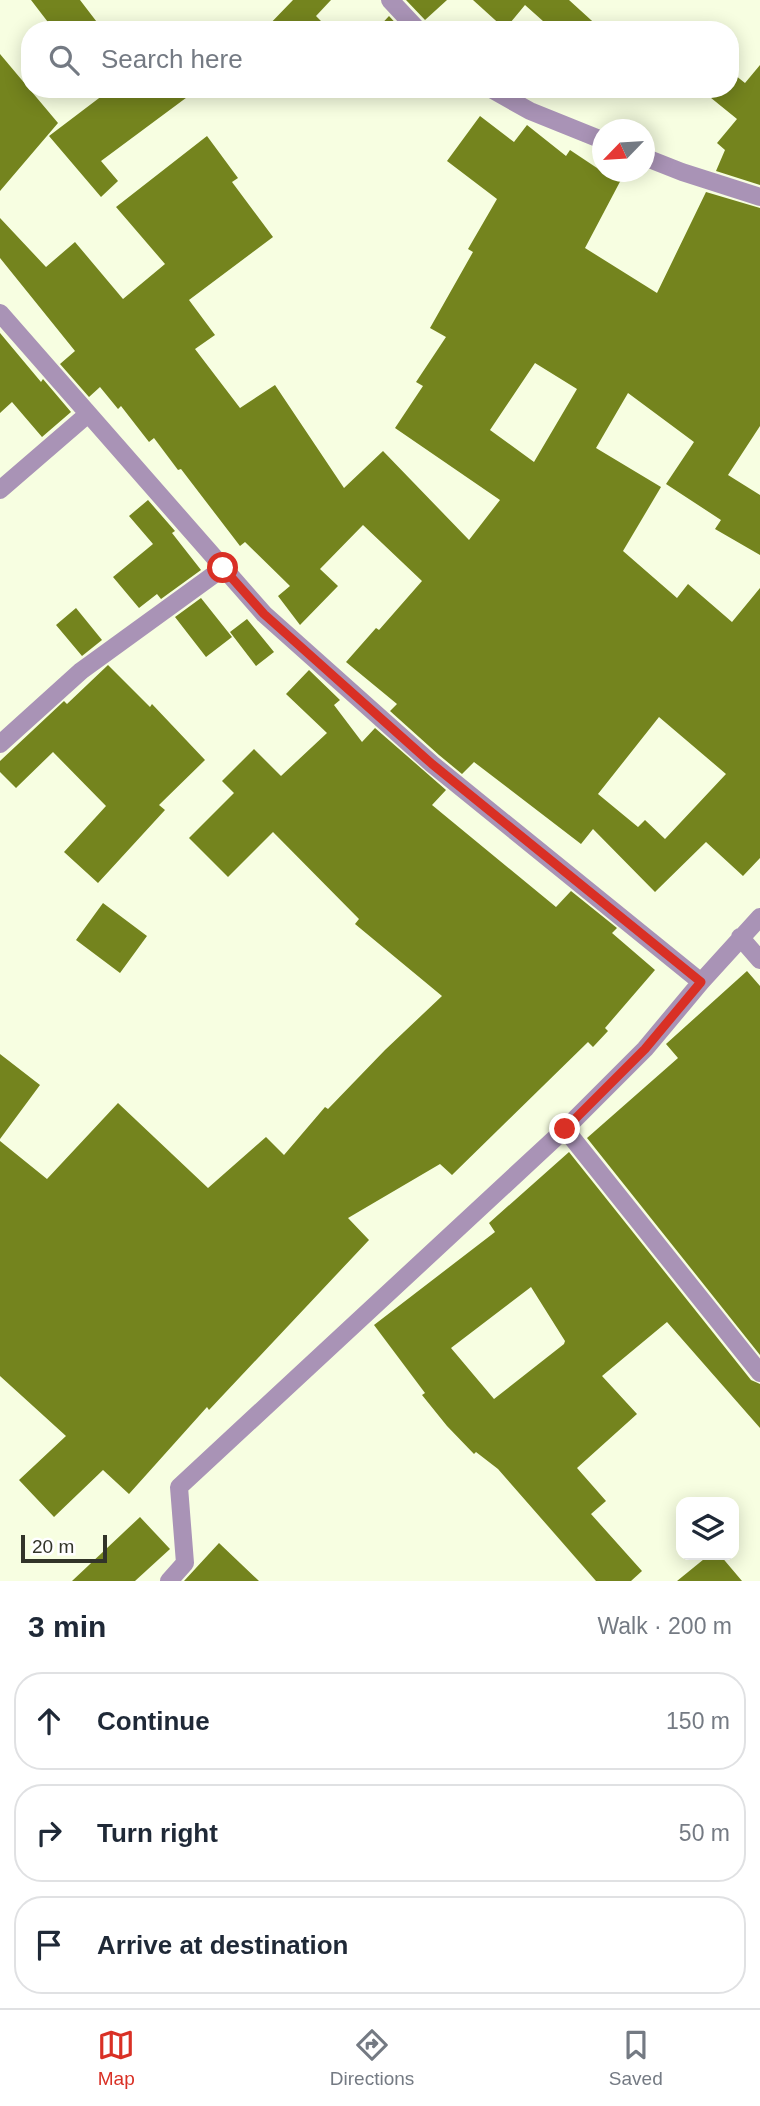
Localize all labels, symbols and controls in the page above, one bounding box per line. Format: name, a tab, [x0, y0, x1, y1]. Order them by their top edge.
search box	[21, 21, 739, 98]
icon: search	[45, 41, 83, 79]
text: Search here	[101, 44, 243, 74]
north arrow	[592, 119, 655, 182]
route start	[207, 552, 238, 583]
route end	[549, 1113, 580, 1144]
map controls	[676, 1497, 739, 1560]
button: layers	[676, 1497, 739, 1560]
scale bar	[21, 1532, 107, 1564]
text: 20 m	[32, 1536, 74, 1557]
text: 3 min	[28, 1610, 106, 1643]
text: Walk · 200 m	[597, 1613, 732, 1639]
icon: ahead	[30, 1702, 68, 1740]
text: Continue	[97, 1706, 210, 1736]
text: 150 m	[666, 1708, 730, 1734]
icon: right	[30, 1814, 68, 1852]
text: Turn right	[97, 1818, 218, 1848]
text: 50 m	[679, 1820, 730, 1846]
icon: arrive	[30, 1926, 68, 1964]
text: Arrive at destination	[97, 1930, 348, 1960]
tab: Map	[97, 2026, 135, 2090]
tab: Directions	[330, 2026, 414, 2090]
tab: Saved	[609, 2026, 663, 2090]

